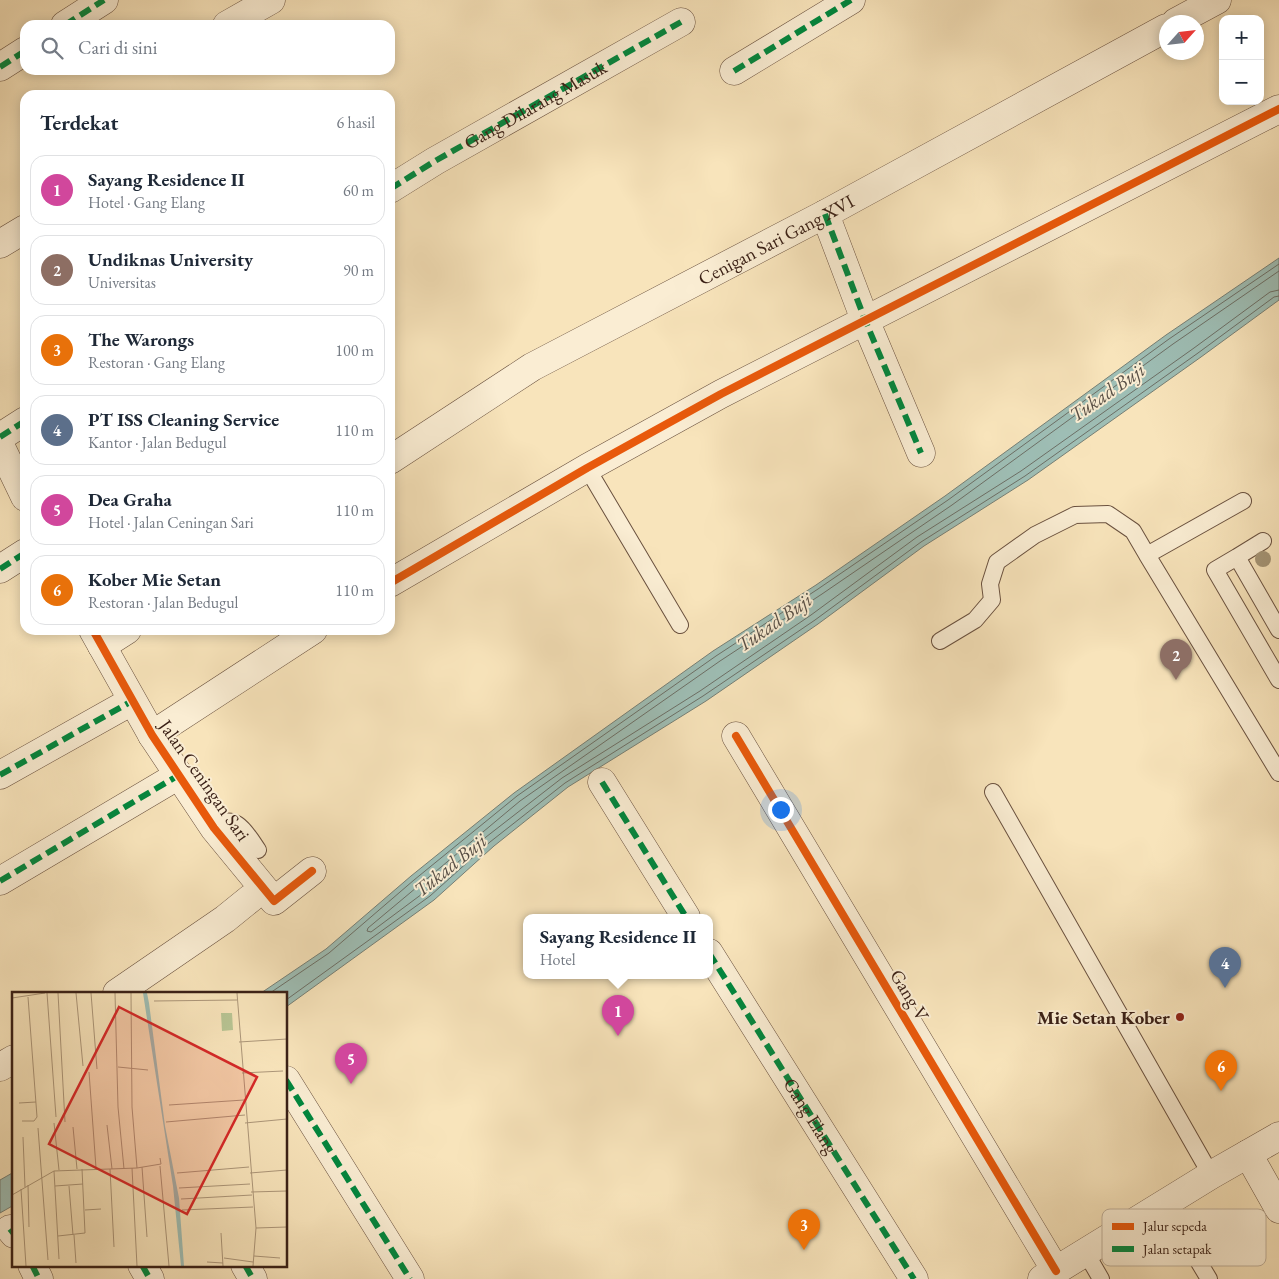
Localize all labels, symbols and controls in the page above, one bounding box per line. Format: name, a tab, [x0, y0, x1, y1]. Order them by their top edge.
north arrow	[1159, 15, 1204, 60]
map controls	[1219, 15, 1264, 105]
button: +	[1219, 15, 1264, 60]
search box	[20, 20, 395, 75]
icon: search	[38, 34, 66, 62]
text: Cari di sini	[78, 35, 157, 60]
street label: Gang Dilarang Masuk	[459, 54, 612, 155]
button: −	[1219, 60, 1264, 105]
text: Terdekat	[40, 109, 118, 136]
text: 6 hasil	[337, 112, 375, 133]
text: Sayang Residence II	[88, 167, 245, 192]
text: 1	[53, 180, 61, 201]
text: 60 m	[343, 180, 374, 201]
street label: Cenigan Sari Gang XVI	[694, 188, 859, 291]
text: Hotel · Gang Elang	[88, 192, 205, 213]
text: Undiknas University	[88, 247, 253, 272]
text: 2	[53, 260, 61, 281]
text: 90 m	[343, 260, 374, 281]
text: Universitas	[88, 272, 156, 293]
text: The Warongs	[88, 327, 194, 352]
text: 3	[53, 340, 61, 361]
text: 100 m	[335, 340, 374, 361]
text: Restoran · Gang Elang	[88, 352, 225, 373]
water label: Tukad Buji	[1064, 356, 1151, 427]
text: PT ISS Cleaning Service	[88, 407, 279, 432]
text: 4	[53, 420, 61, 441]
text: 110 m	[335, 420, 374, 441]
text: Kantor · Jalan Bedugul	[88, 432, 227, 453]
text: Dea Graha	[88, 487, 172, 512]
text: 5	[53, 500, 61, 521]
text: 110 m	[335, 500, 374, 521]
text: Hotel · Jalan Ceningan Sari	[88, 512, 254, 533]
text: Kober Mie Setan	[88, 567, 221, 592]
text: 6	[53, 580, 61, 601]
text: 110 m	[335, 580, 374, 601]
water label: Tukad Buji	[731, 586, 818, 657]
text: Restoran · Jalan Bedugul	[88, 592, 238, 613]
pin: 2	[1160, 639, 1192, 680]
street label: Jalan Ceningan Sari	[152, 713, 256, 846]
your location	[768, 797, 794, 823]
water label: Tukad Buji	[408, 827, 493, 902]
popup	[523, 914, 713, 979]
text: Sayang Residence II	[540, 924, 696, 949]
pin: 4	[1209, 947, 1241, 988]
text: Hotel	[540, 949, 576, 970]
street label: Gang V	[884, 965, 935, 1026]
inset map	[12, 992, 288, 1266]
pin: 1	[602, 995, 634, 1036]
place label: Mie Setan Kober	[1037, 1005, 1170, 1030]
marker: Mie Setan Kober	[1174, 1011, 1186, 1023]
pin: 5	[335, 1043, 367, 1084]
pin: 6	[1205, 1050, 1237, 1091]
street label: Gang Elang	[778, 1073, 844, 1159]
pin: 3	[788, 1209, 820, 1250]
legend	[1102, 1209, 1266, 1266]
text: Jalur sepeda	[1142, 1217, 1207, 1235]
text: Jalan setapak	[1142, 1240, 1212, 1258]

